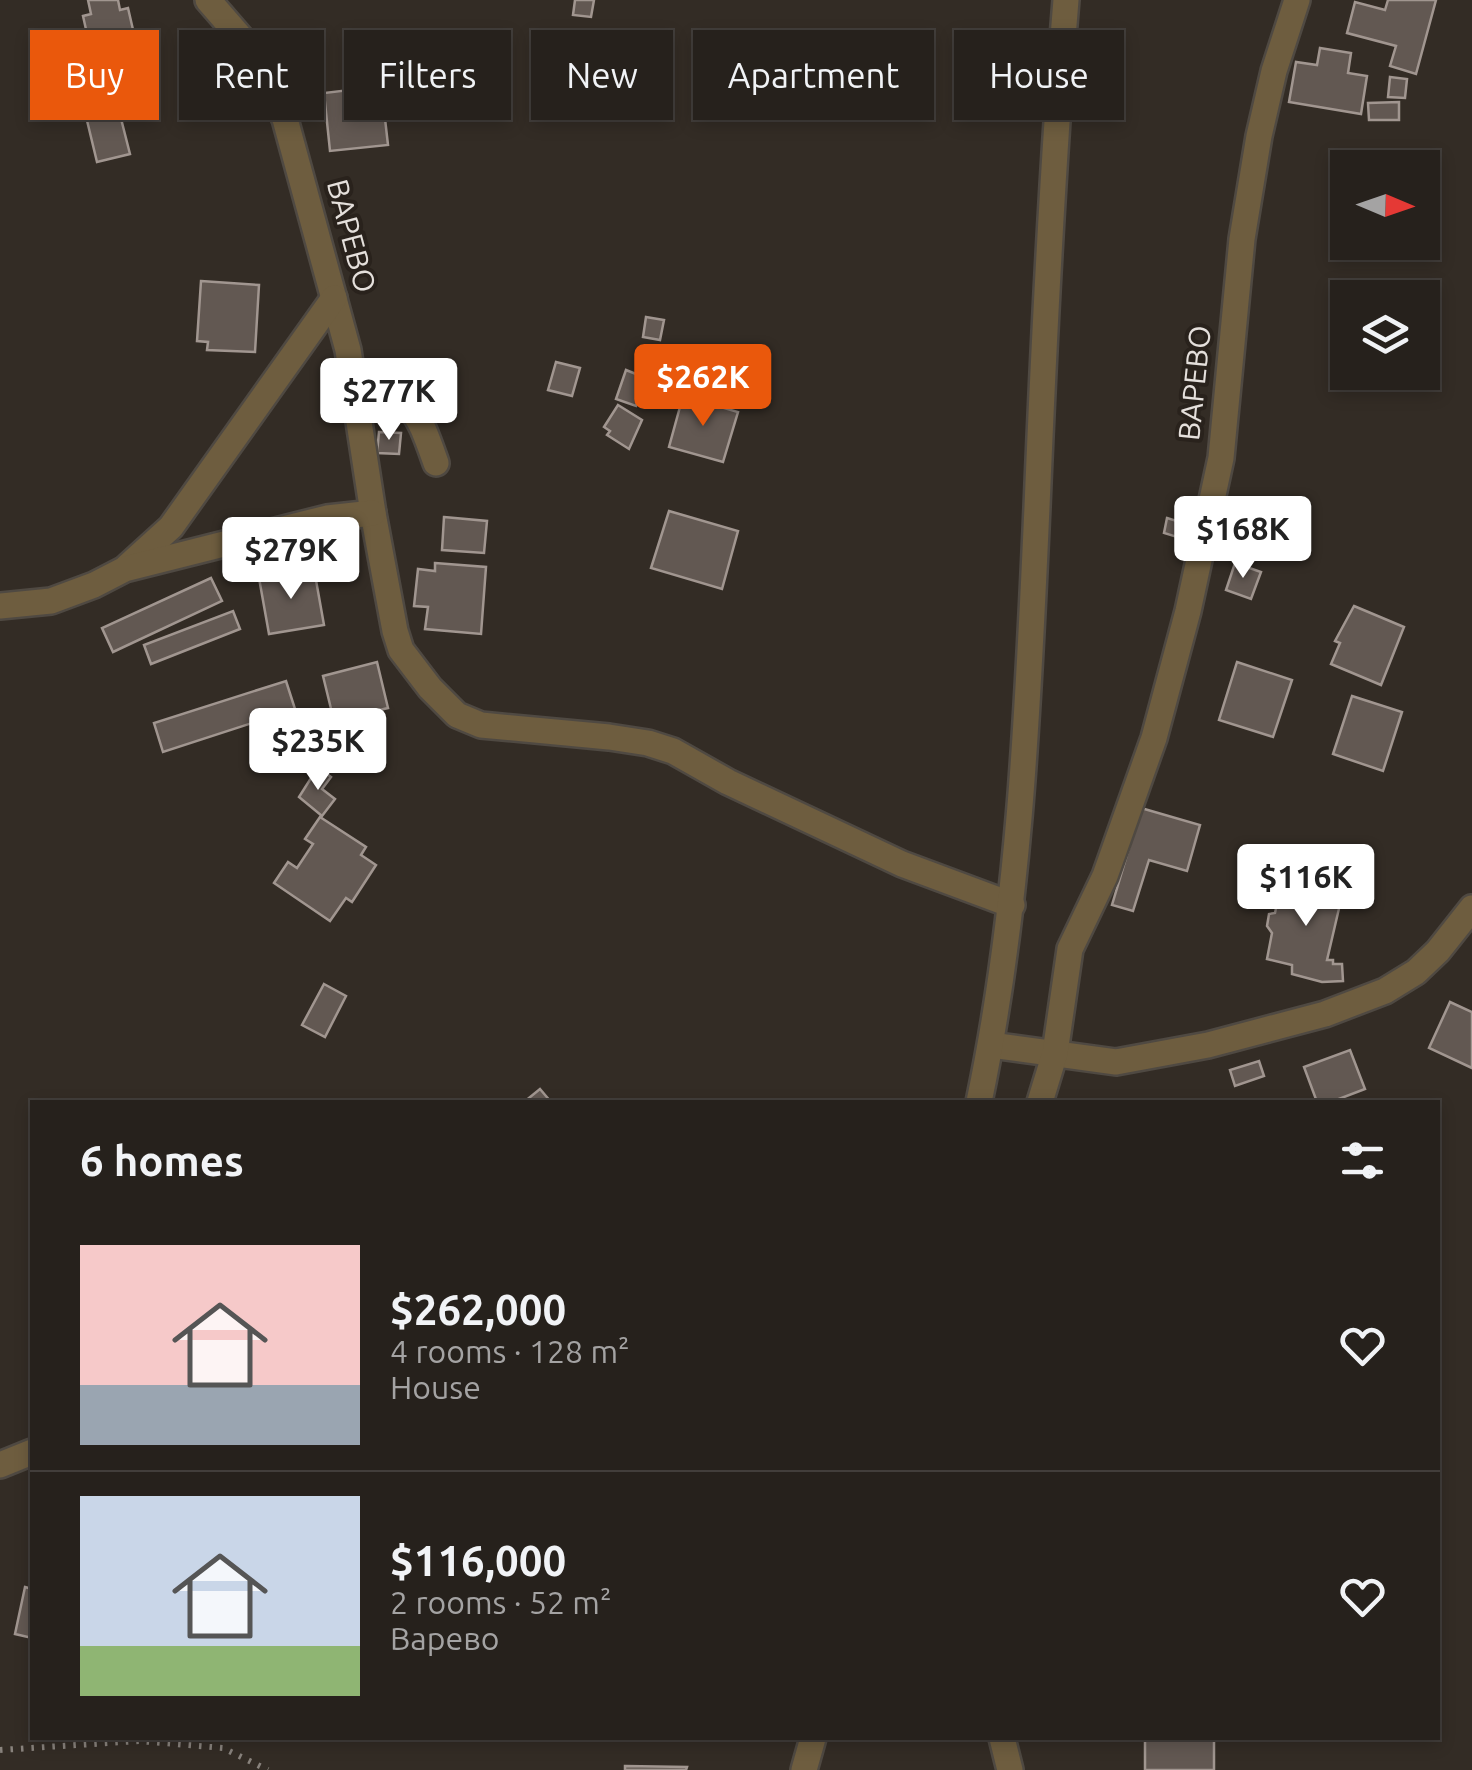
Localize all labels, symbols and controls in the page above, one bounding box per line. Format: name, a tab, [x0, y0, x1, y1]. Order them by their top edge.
chip: Buy	[30, 30, 159, 120]
chip: Rent	[179, 30, 324, 120]
chip: Filters	[344, 30, 511, 120]
chip: New	[531, 30, 673, 120]
chip: Apartment	[693, 30, 934, 120]
chip: House	[954, 30, 1124, 120]
north arrow	[1330, 150, 1440, 260]
map controls	[1330, 150, 1440, 390]
street label: ВАРЕВО	[321, 175, 383, 296]
button: layers	[1330, 280, 1440, 390]
street label: ВАРЕВО	[1171, 324, 1217, 442]
pin: $262K	[633, 344, 773, 429]
pin: $277K	[319, 358, 459, 443]
text: $262K	[656, 358, 750, 394]
text: $277K	[342, 372, 436, 408]
pin: $168K	[1173, 496, 1313, 581]
text: $168K	[1196, 510, 1290, 546]
pin: $279K	[221, 517, 361, 602]
text: $279K	[244, 531, 338, 567]
pin: $235K	[248, 708, 388, 793]
text: $235K	[271, 722, 365, 758]
pin: $116K	[1236, 844, 1376, 929]
text: $116K	[1259, 858, 1353, 894]
icon: filters	[1335, 1133, 1390, 1188]
text: 6 homes	[80, 1137, 244, 1184]
icon: home	[160, 1285, 280, 1405]
text: $262,000	[390, 1286, 566, 1333]
icon: heart	[1335, 1318, 1390, 1373]
text: 4 rooms · 128 m²	[390, 1333, 630, 1369]
text: House	[390, 1369, 481, 1405]
icon: home	[160, 1536, 280, 1656]
text: $116,000	[390, 1537, 566, 1584]
icon: heart	[1335, 1569, 1390, 1624]
text: 2 rooms · 52 m²	[390, 1584, 611, 1620]
text: Варево	[390, 1620, 500, 1656]

